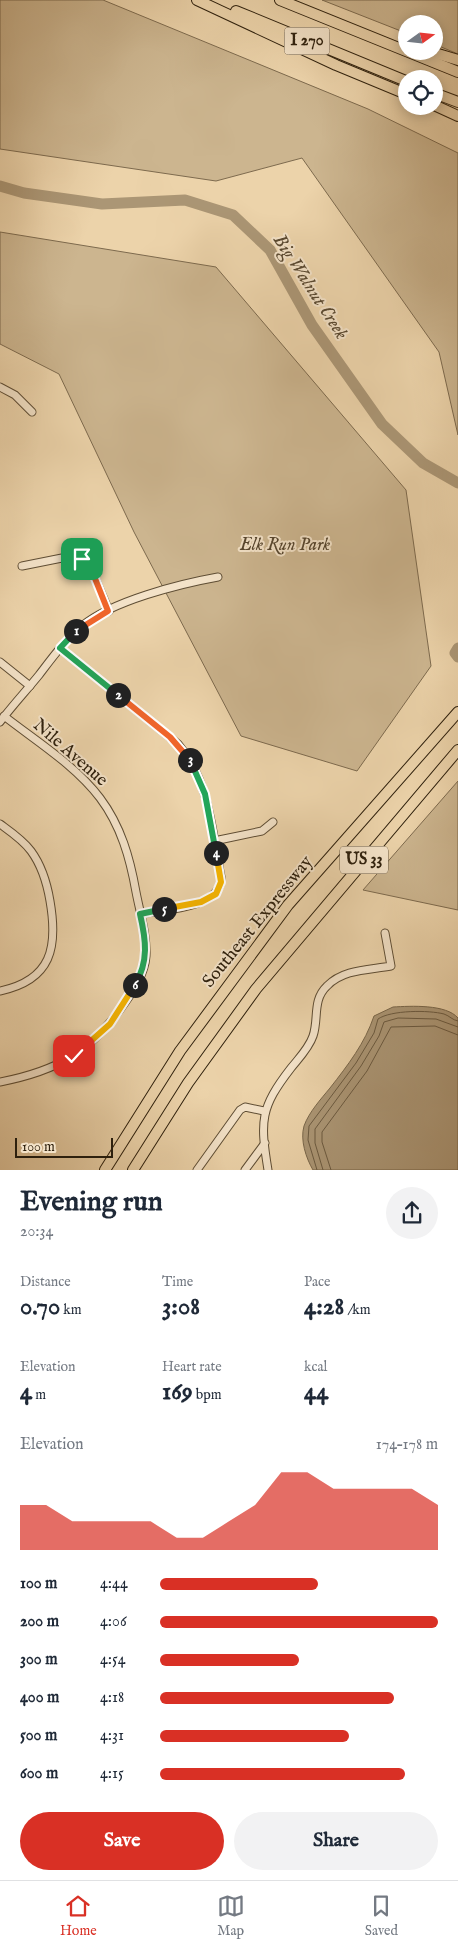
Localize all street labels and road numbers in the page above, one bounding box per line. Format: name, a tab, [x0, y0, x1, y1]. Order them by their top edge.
road number: I 270	[284, 27, 330, 54]
street label: Nile Avenue	[28, 714, 112, 792]
road number: US 33	[340, 846, 388, 874]
street label: Southeast Expressway	[198, 851, 318, 993]

